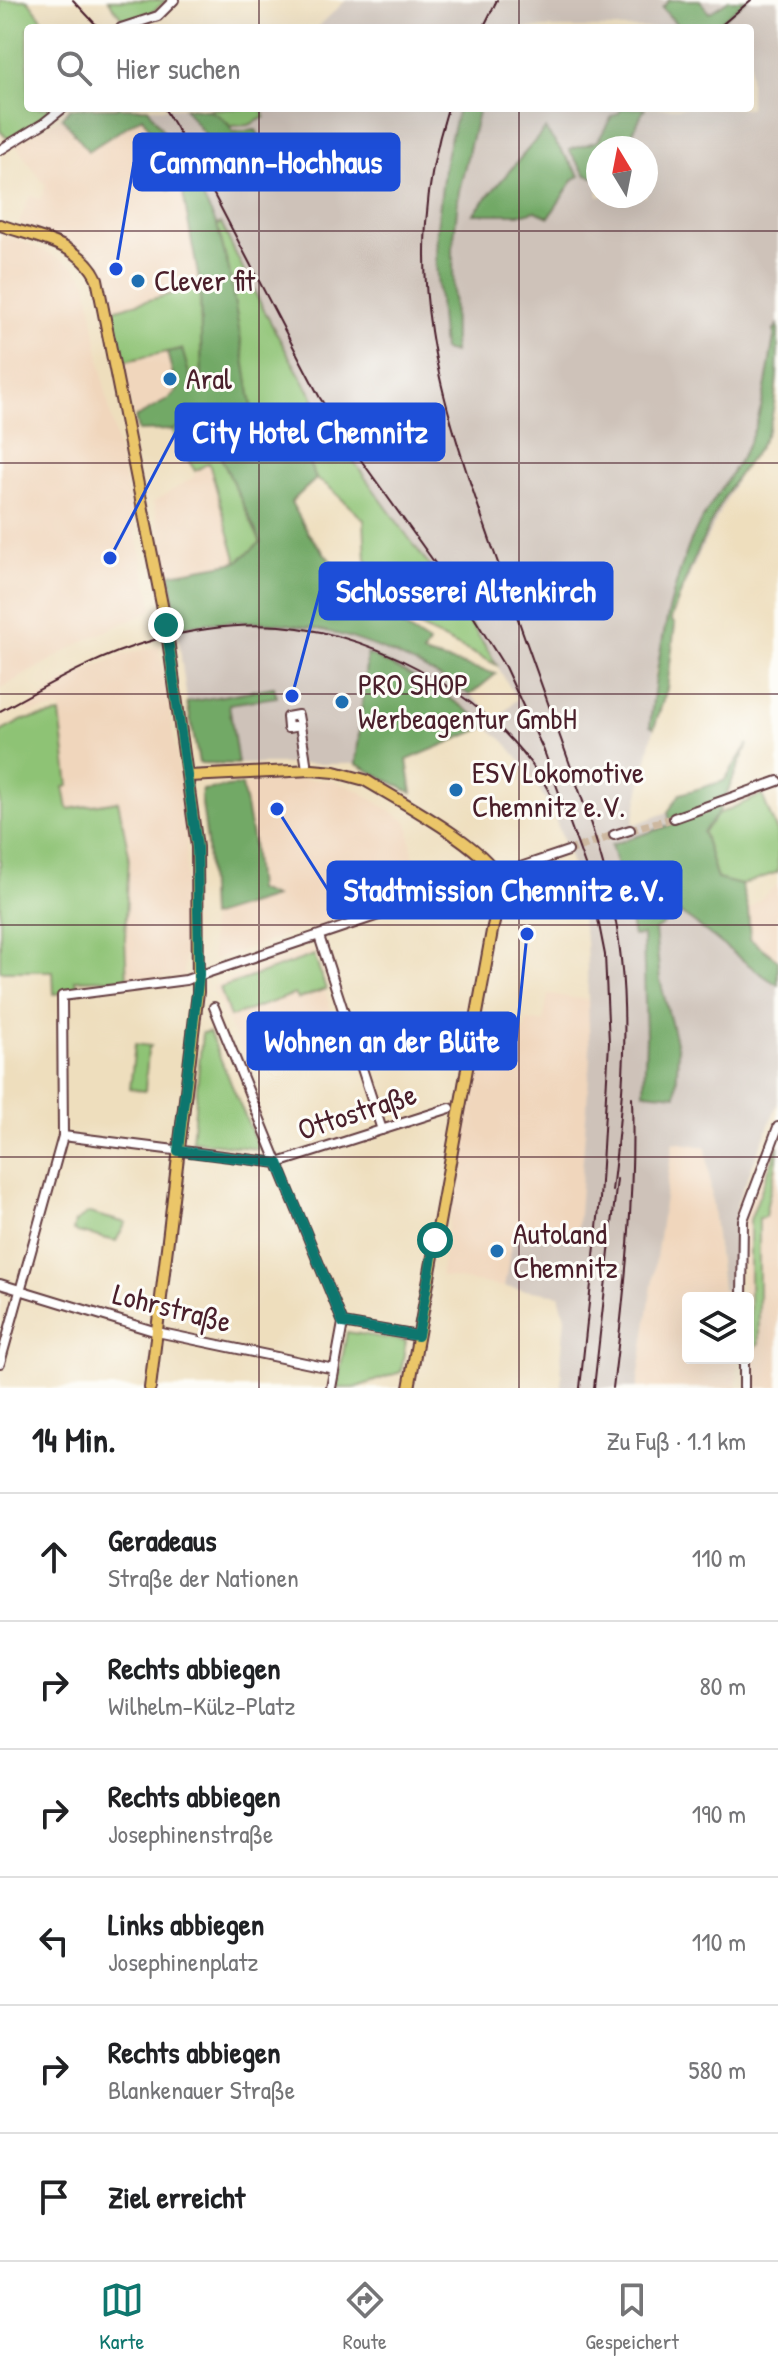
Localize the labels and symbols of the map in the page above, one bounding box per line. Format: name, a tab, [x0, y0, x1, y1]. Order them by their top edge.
callout: Cammann-Hochhaus	[134, 134, 399, 190]
north arrow	[586, 136, 658, 208]
text: Cammann-Hochhaus	[150, 140, 382, 183]
place label: Clever fit	[154, 260, 256, 300]
marker: Clever fit	[129, 272, 147, 290]
place label: Aral	[186, 358, 232, 398]
marker: Aral	[161, 370, 179, 388]
callout: City Hotel Chemnitz	[176, 404, 444, 460]
text: City Hotel Chemnitz	[192, 410, 428, 454]
callout: Schlosserei Altenkirch	[320, 563, 612, 619]
text: Schlosserei Altenkirch	[336, 569, 596, 612]
route end	[148, 607, 184, 643]
place label: PRO SHOP Werbeagentur GmbH	[358, 664, 577, 738]
marker: PRO SHOP Werbeagentur GmbH	[333, 693, 351, 711]
place label: ESV Lokomotive Chemnitz e.V.	[472, 752, 644, 826]
marker: ESV Lokomotive Chemnitz e.V.	[447, 781, 465, 799]
callout: Stadtmission Chemnitz e.V.	[328, 862, 681, 918]
text: Stadtmission Chemnitz e.V.	[344, 868, 664, 911]
callout: Wohnen an der Blüte	[248, 1013, 516, 1069]
text: Wohnen an der Blüte	[264, 1019, 500, 1062]
street label: Ottostraße	[292, 1073, 421, 1149]
place label: Autoland Chemnitz	[513, 1213, 618, 1287]
route start	[417, 1222, 453, 1258]
marker: Autoland Chemnitz	[488, 1242, 506, 1260]
street label: Lohrstraße	[109, 1273, 236, 1341]

